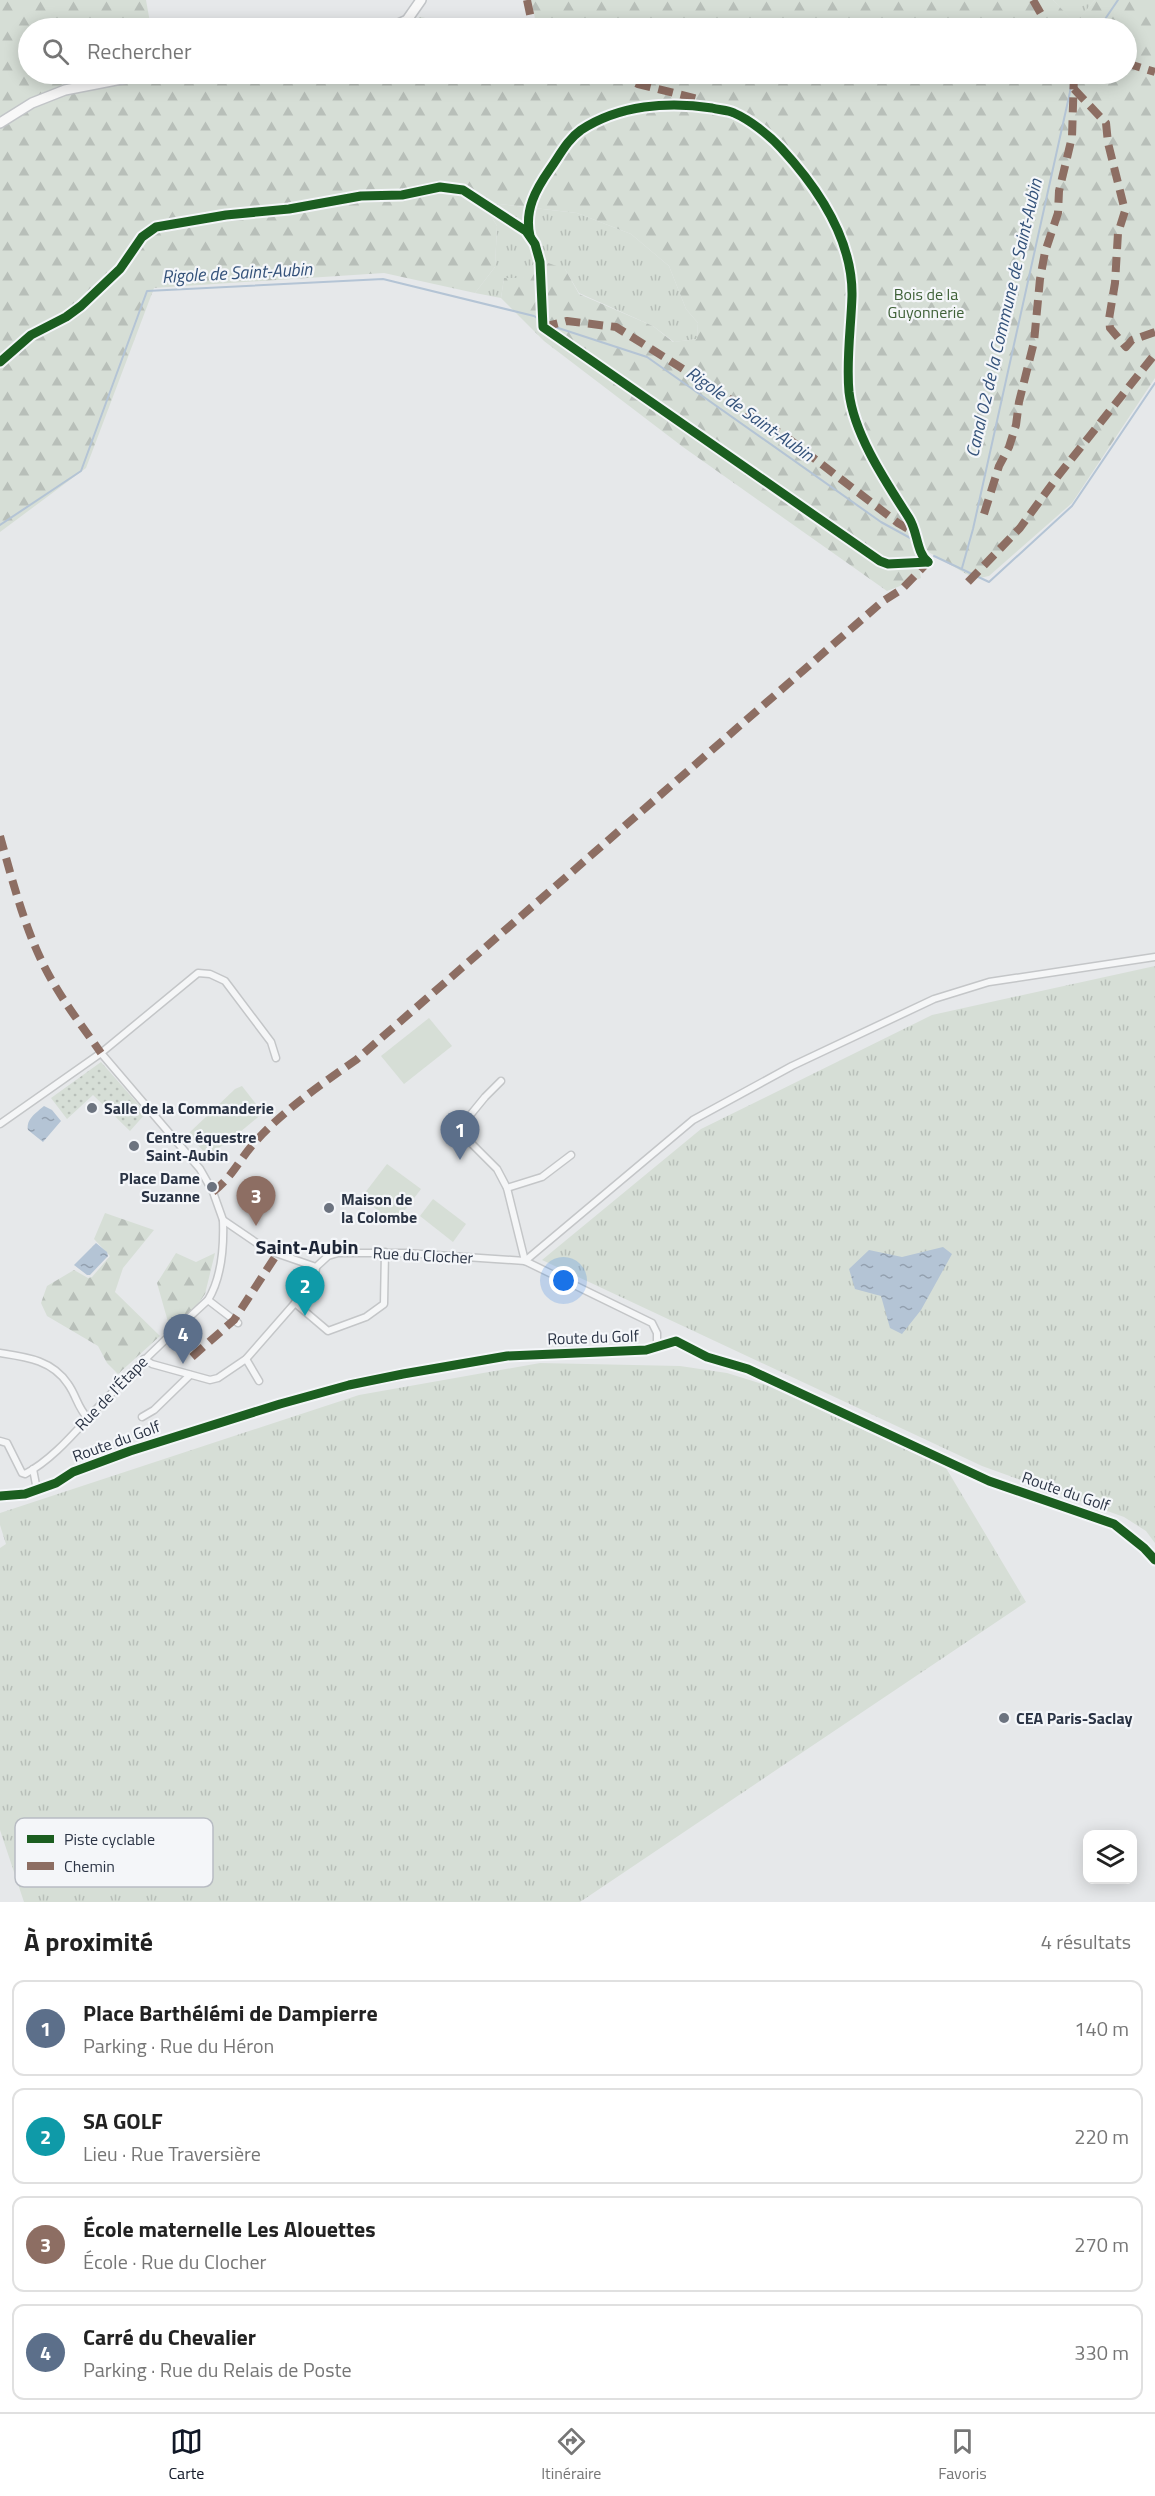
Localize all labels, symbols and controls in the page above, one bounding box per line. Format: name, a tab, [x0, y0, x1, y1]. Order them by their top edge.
search box	[18, 18, 1137, 84]
text: Rechercher	[87, 34, 192, 68]
icon: search	[39, 35, 72, 68]
water label: Canal 02 de la Commune de Saint-Aubin	[958, 175, 1049, 460]
water label: Rigole de Saint-Aubin	[161, 255, 314, 290]
park label: Bois de la Guyonnerie	[888, 282, 964, 324]
water label: Rigole de Saint-Aubin	[681, 359, 821, 468]
place label: Salle de la Commanderie	[104, 1096, 274, 1120]
marker: Salle de la Commanderie	[85, 1101, 99, 1115]
pin: 1	[440, 1110, 480, 1160]
place label: Centre équestre Saint-Aubin	[146, 1125, 256, 1167]
marker: Centre équestre Saint-Aubin	[127, 1139, 141, 1153]
place label: Place Dame Suzanne	[119, 1166, 200, 1208]
pin: 3	[236, 1176, 276, 1226]
marker: Place Dame Suzanne	[205, 1180, 219, 1194]
place label: Maison de la Colombe	[341, 1187, 417, 1229]
marker: Maison de la Colombe	[322, 1201, 336, 1215]
district label: Saint-Aubin	[256, 1231, 358, 1262]
street label: Rue du Clocher	[372, 1240, 474, 1270]
pin: 2	[286, 1266, 324, 1316]
your location	[549, 1266, 578, 1295]
pin: 4	[164, 1314, 202, 1364]
street label: Route du Golf	[547, 1323, 640, 1351]
street label: Rue de l'Étape	[69, 1350, 153, 1436]
street label: Route du Golf	[69, 1414, 164, 1468]
street label: Route du Golf	[1019, 1465, 1114, 1517]
place label: CEA Paris-Saclay	[1016, 1706, 1133, 1730]
marker: CEA Paris-Saclay	[997, 1711, 1011, 1725]
legend	[15, 1818, 213, 1887]
text: Piste cyclable	[64, 1827, 155, 1851]
map controls	[1083, 1830, 1137, 1884]
button: layers	[1083, 1830, 1137, 1884]
text: Chemin	[64, 1854, 115, 1878]
text: À proximité	[24, 1922, 153, 1961]
text: 4 résultats	[1041, 1926, 1131, 1957]
text: Place Barthélémi de Dampierre	[83, 1996, 378, 2030]
text: 1	[40, 2013, 51, 2044]
text: 140 m	[1074, 2013, 1129, 2044]
text: Parking · Rue du Héron	[83, 2030, 274, 2061]
text: SA GOLF	[83, 2104, 163, 2138]
text: 2	[40, 2121, 51, 2152]
text: 220 m	[1074, 2121, 1129, 2152]
text: Lieu · Rue Traversière	[83, 2138, 261, 2169]
text: École maternelle Les Alouettes	[83, 2212, 376, 2246]
text: 3	[40, 2229, 51, 2260]
text: 270 m	[1074, 2229, 1129, 2260]
text: École · Rue du Clocher	[83, 2246, 266, 2277]
text: Carré du Chevalier	[83, 2320, 256, 2354]
text: 4	[40, 2337, 51, 2368]
text: 330 m	[1074, 2337, 1129, 2368]
text: Parking · Rue du Relais de Poste	[83, 2354, 352, 2385]
tab: Carte	[168, 2425, 204, 2485]
tab: Itinéraire	[541, 2425, 601, 2485]
tab: Favoris	[938, 2425, 987, 2485]

